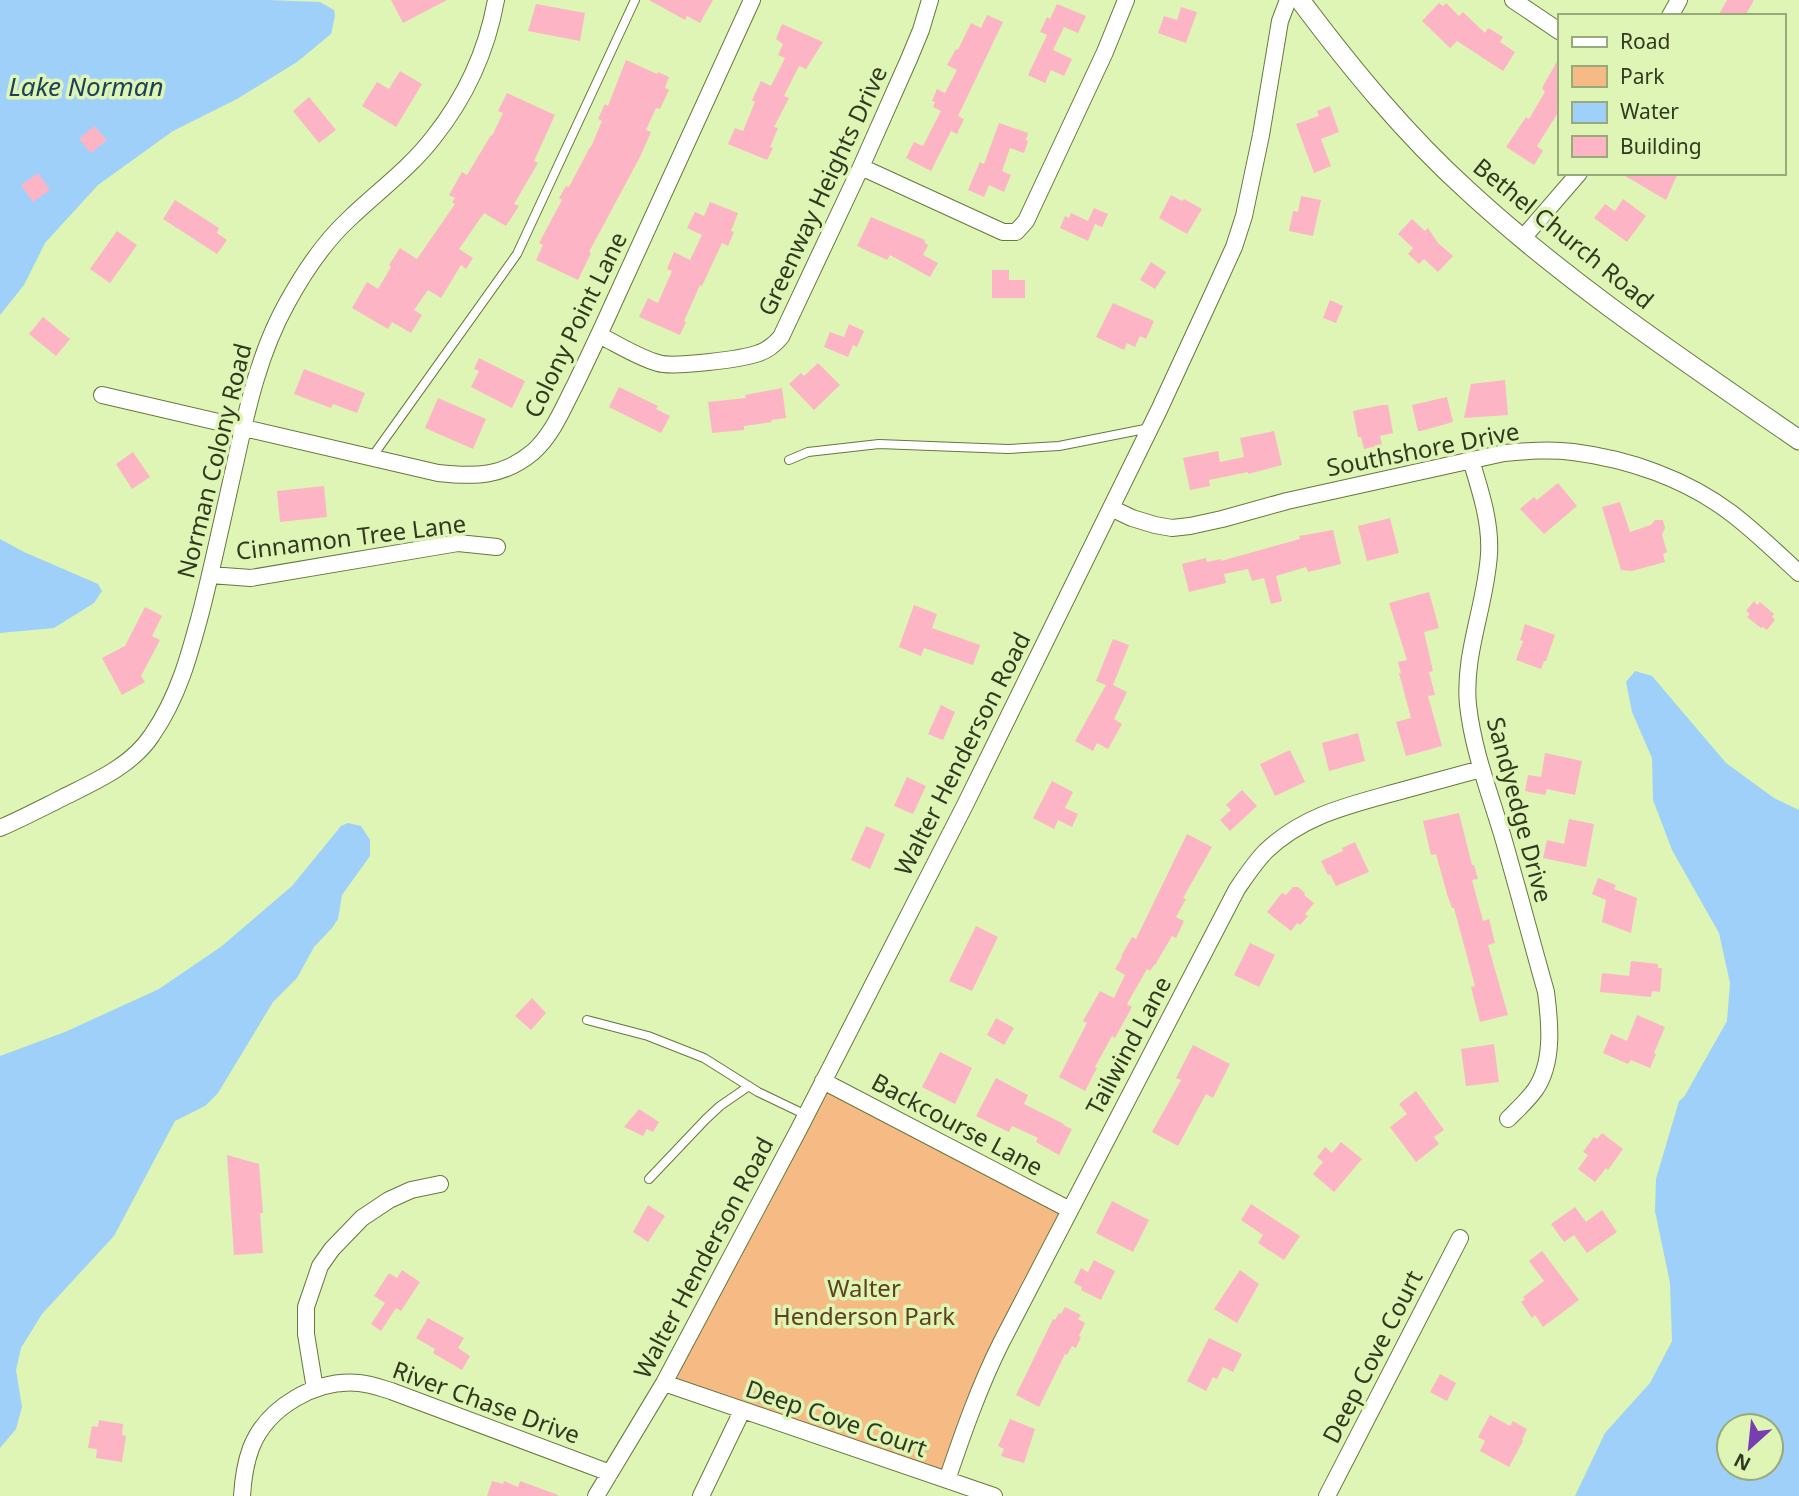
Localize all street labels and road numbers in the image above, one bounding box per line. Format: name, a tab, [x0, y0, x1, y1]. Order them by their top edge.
street label: Greenway Heights Drive	[749, 60, 894, 321]
street label: Bethel Church Road	[1467, 150, 1661, 316]
street label: Colony Point Lane	[515, 226, 634, 423]
street label: Norman Colony Road	[168, 340, 259, 582]
street label: Southshore Drive	[1324, 414, 1522, 483]
street label: Cinnamon Tree Lane	[234, 506, 468, 567]
street label: Walter Henderson Road	[886, 626, 1037, 881]
street label: Sandyedge Drive	[1480, 713, 1561, 906]
street label: Tailwind Lane	[1077, 970, 1178, 1120]
street label: Backcourse Lane	[866, 1065, 1049, 1183]
street label: Walter Henderson Road	[625, 1131, 780, 1384]
street label: Deep Cove Court	[1314, 1264, 1430, 1448]
street label: River Chase Drive	[388, 1352, 585, 1451]
street label: Deep Cove Court	[741, 1371, 932, 1464]

